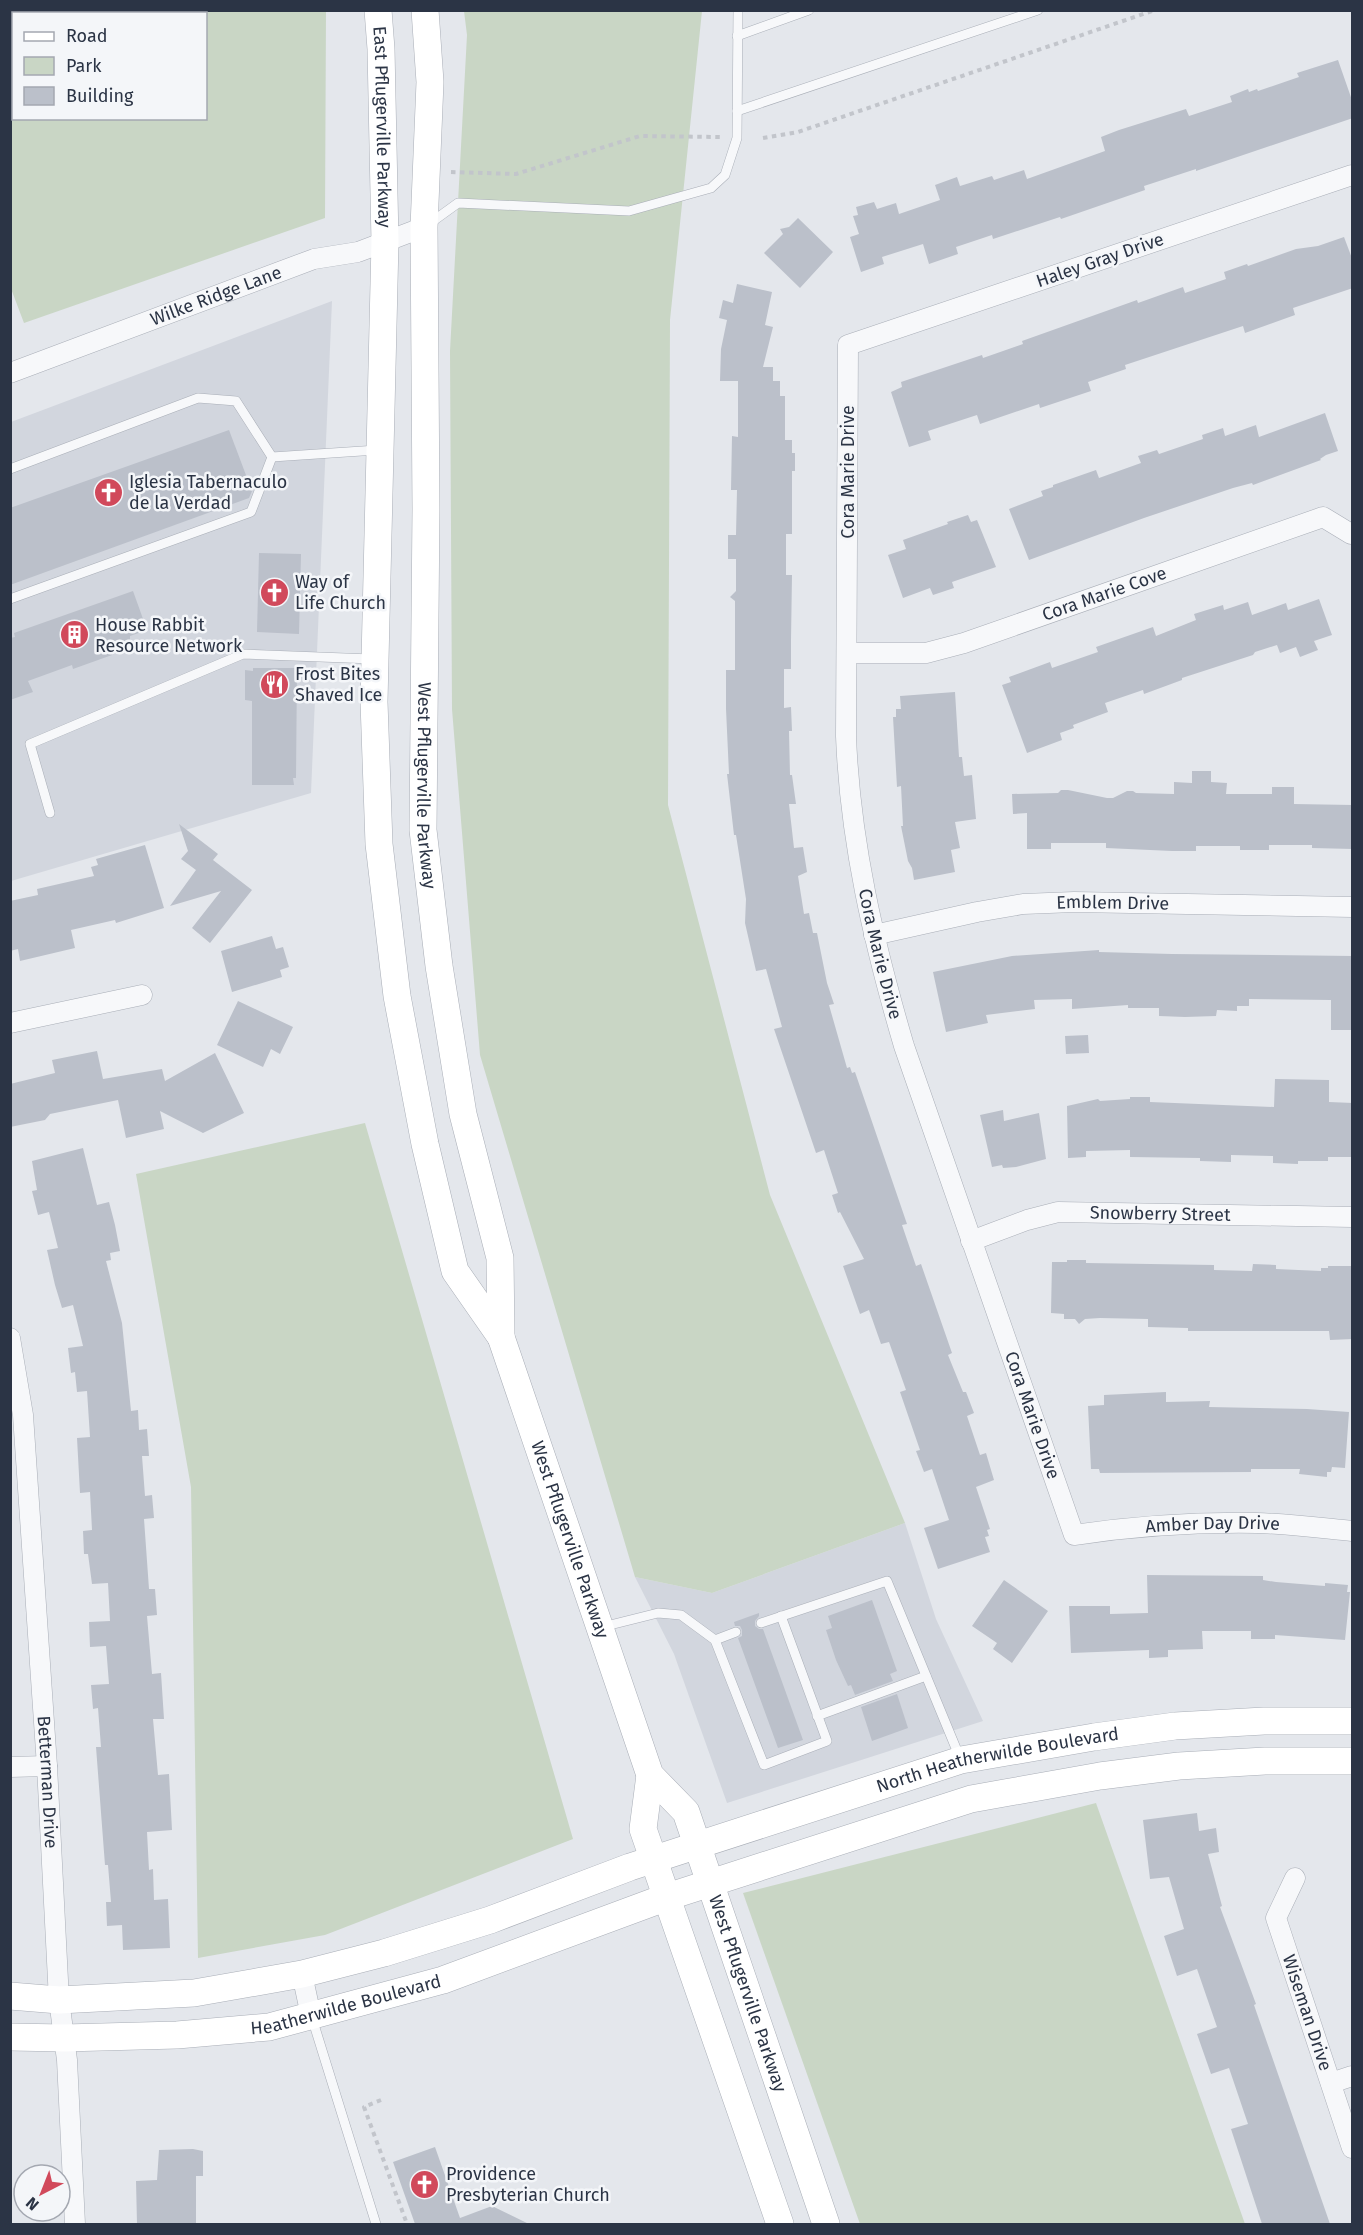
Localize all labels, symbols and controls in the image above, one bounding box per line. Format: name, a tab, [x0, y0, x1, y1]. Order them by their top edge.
legend	[12, 12, 207, 120]
text: Road	[66, 25, 108, 47]
street label: East Pflugerville Parkway	[368, 25, 396, 228]
text: Park	[66, 55, 102, 77]
text: Building	[66, 85, 134, 107]
street label: Haley Gray Drive	[1033, 228, 1167, 292]
street label: Wilke Ridge Lane	[147, 261, 285, 330]
street label: Cora Marie Drive	[837, 405, 859, 539]
place label: Iglesia Tabernaculo de la Verdad	[129, 471, 287, 514]
church icon: Iglesia Tabernaculo de la Verdad	[92, 476, 124, 508]
street label: Cora Marie Cove	[1039, 562, 1169, 626]
place label: Way of Life Church	[295, 571, 386, 614]
church icon: Way of Life Church	[258, 576, 290, 608]
place label: House Rabbit Resource Network	[95, 614, 243, 657]
building icon: House Rabbit Resource Network	[58, 619, 90, 651]
place label: Frost Bites Shaved Ice	[295, 663, 382, 706]
restaurant icon: Frost Bites Shaved Ice	[258, 668, 290, 700]
street label: West Pflugerville Parkway	[412, 682, 441, 890]
street label: Cora Marie Drive	[854, 887, 907, 1022]
street label: Emblem Drive	[1056, 891, 1169, 915]
street label: Snowberry Street	[1090, 1202, 1231, 1226]
street label: Cora Marie Drive	[1000, 1348, 1065, 1482]
street label: West Pflugerville Parkway	[526, 1438, 614, 1641]
street label: Amber Day Drive	[1144, 1512, 1281, 1538]
street label: Betterman Drive	[33, 1715, 62, 1849]
street label: North Heatherwilde Boulevard	[874, 1723, 1120, 1798]
street label: West Pflugerville Parkway	[704, 1892, 791, 2095]
street label: Wiseman Drive	[1278, 1952, 1337, 2074]
street label: Heatherwilde Boulevard	[249, 1970, 444, 2040]
north arrow	[12, 2163, 72, 2223]
place label: Providence Presbyterian Church	[446, 2163, 610, 2206]
church icon: Providence Presbyterian Church	[409, 2168, 441, 2200]
text: N	[22, 2193, 43, 2214]

